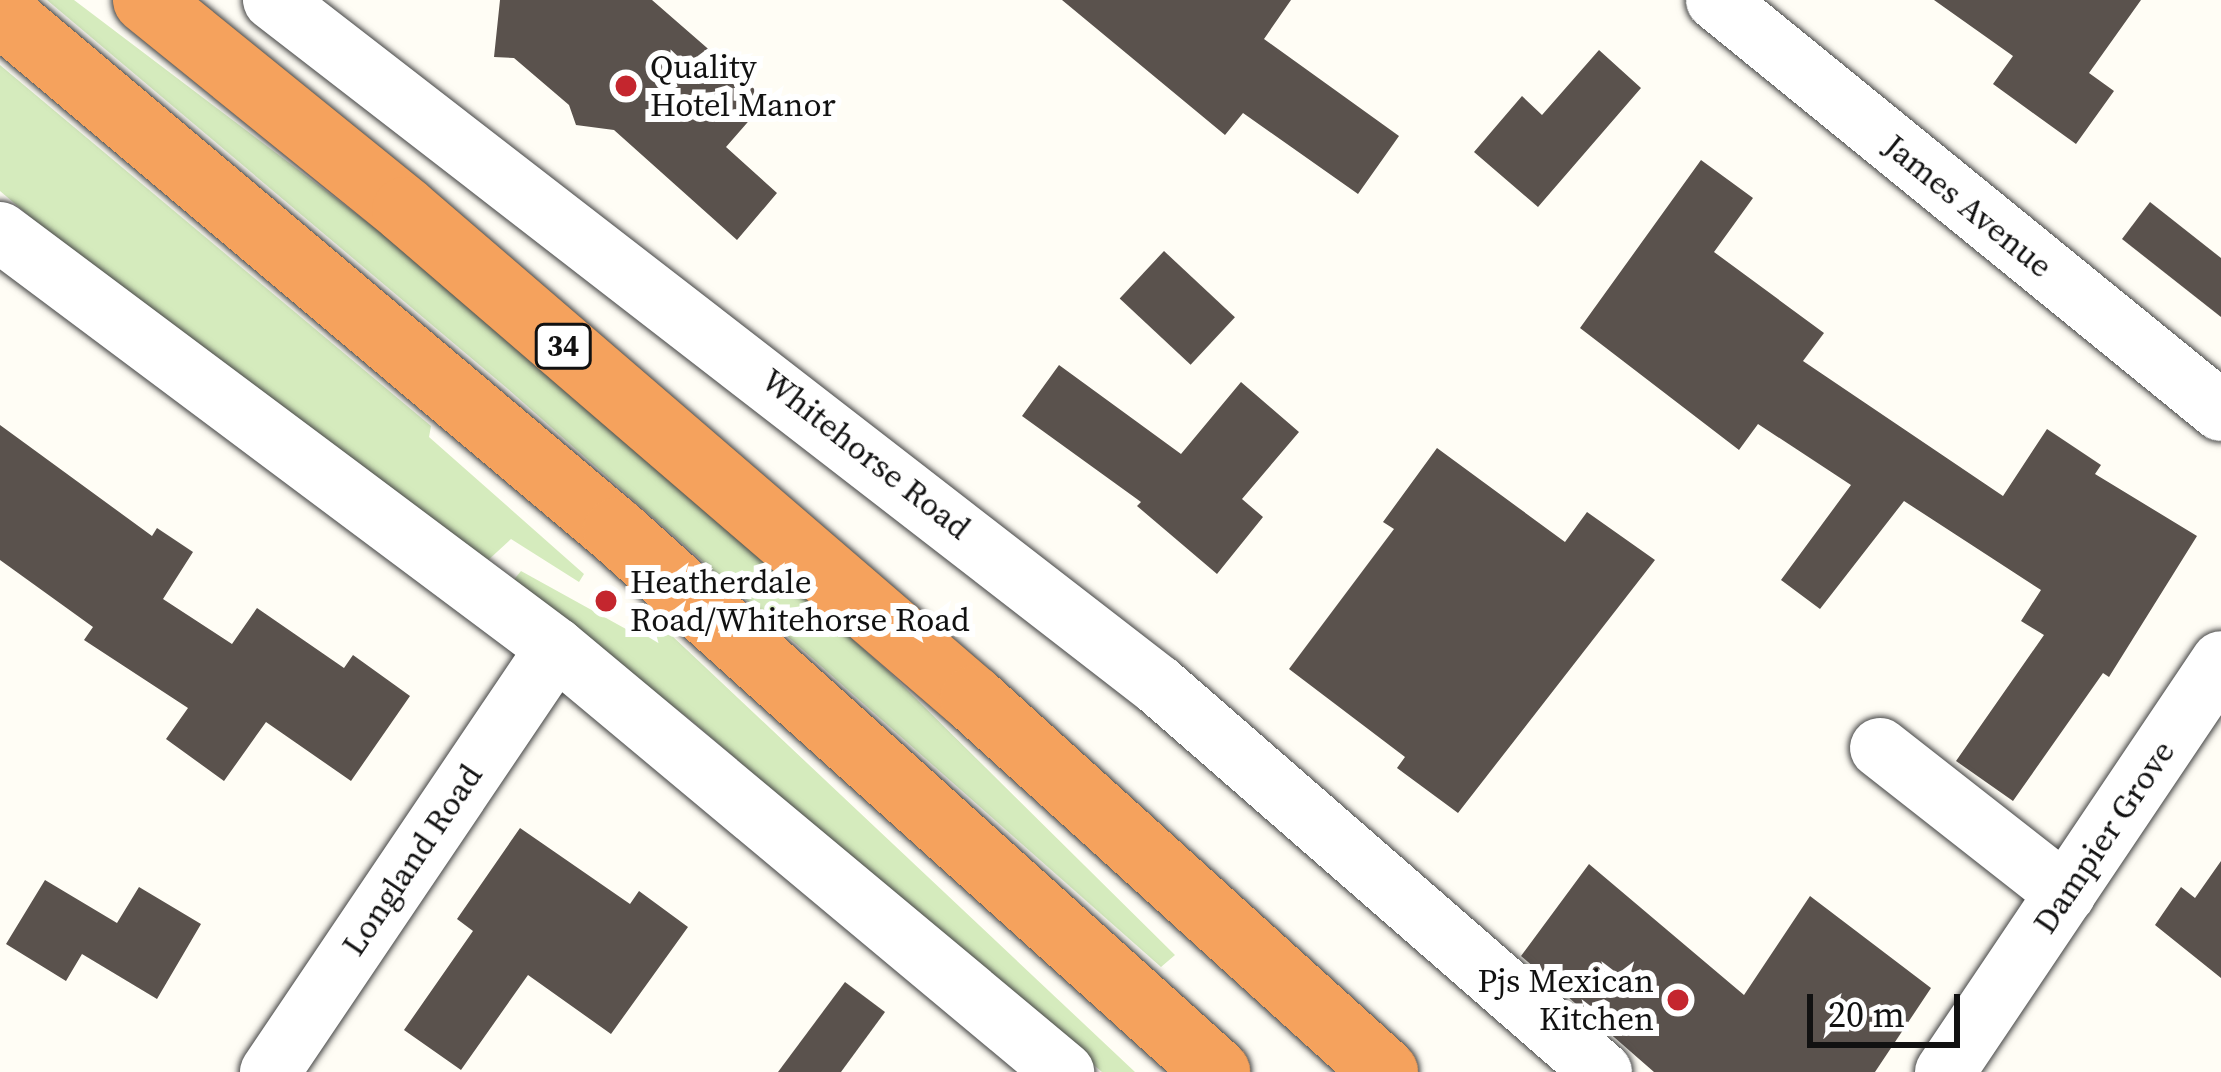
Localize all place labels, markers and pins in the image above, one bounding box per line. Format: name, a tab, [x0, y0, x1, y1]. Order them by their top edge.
place label: Quality Hotel Manor	[650, 47, 836, 125]
marker: Quality Hotel Manor	[613, 73, 639, 99]
place label: Heatherdale Road/Whitehorse Road	[630, 562, 970, 640]
marker: Heatherdale Road/Whitehorse Road	[593, 588, 619, 614]
place label: Pjs Mexican Kitchen	[1478, 961, 1654, 1039]
marker: Pjs Mexican Kitchen	[1665, 987, 1691, 1013]

